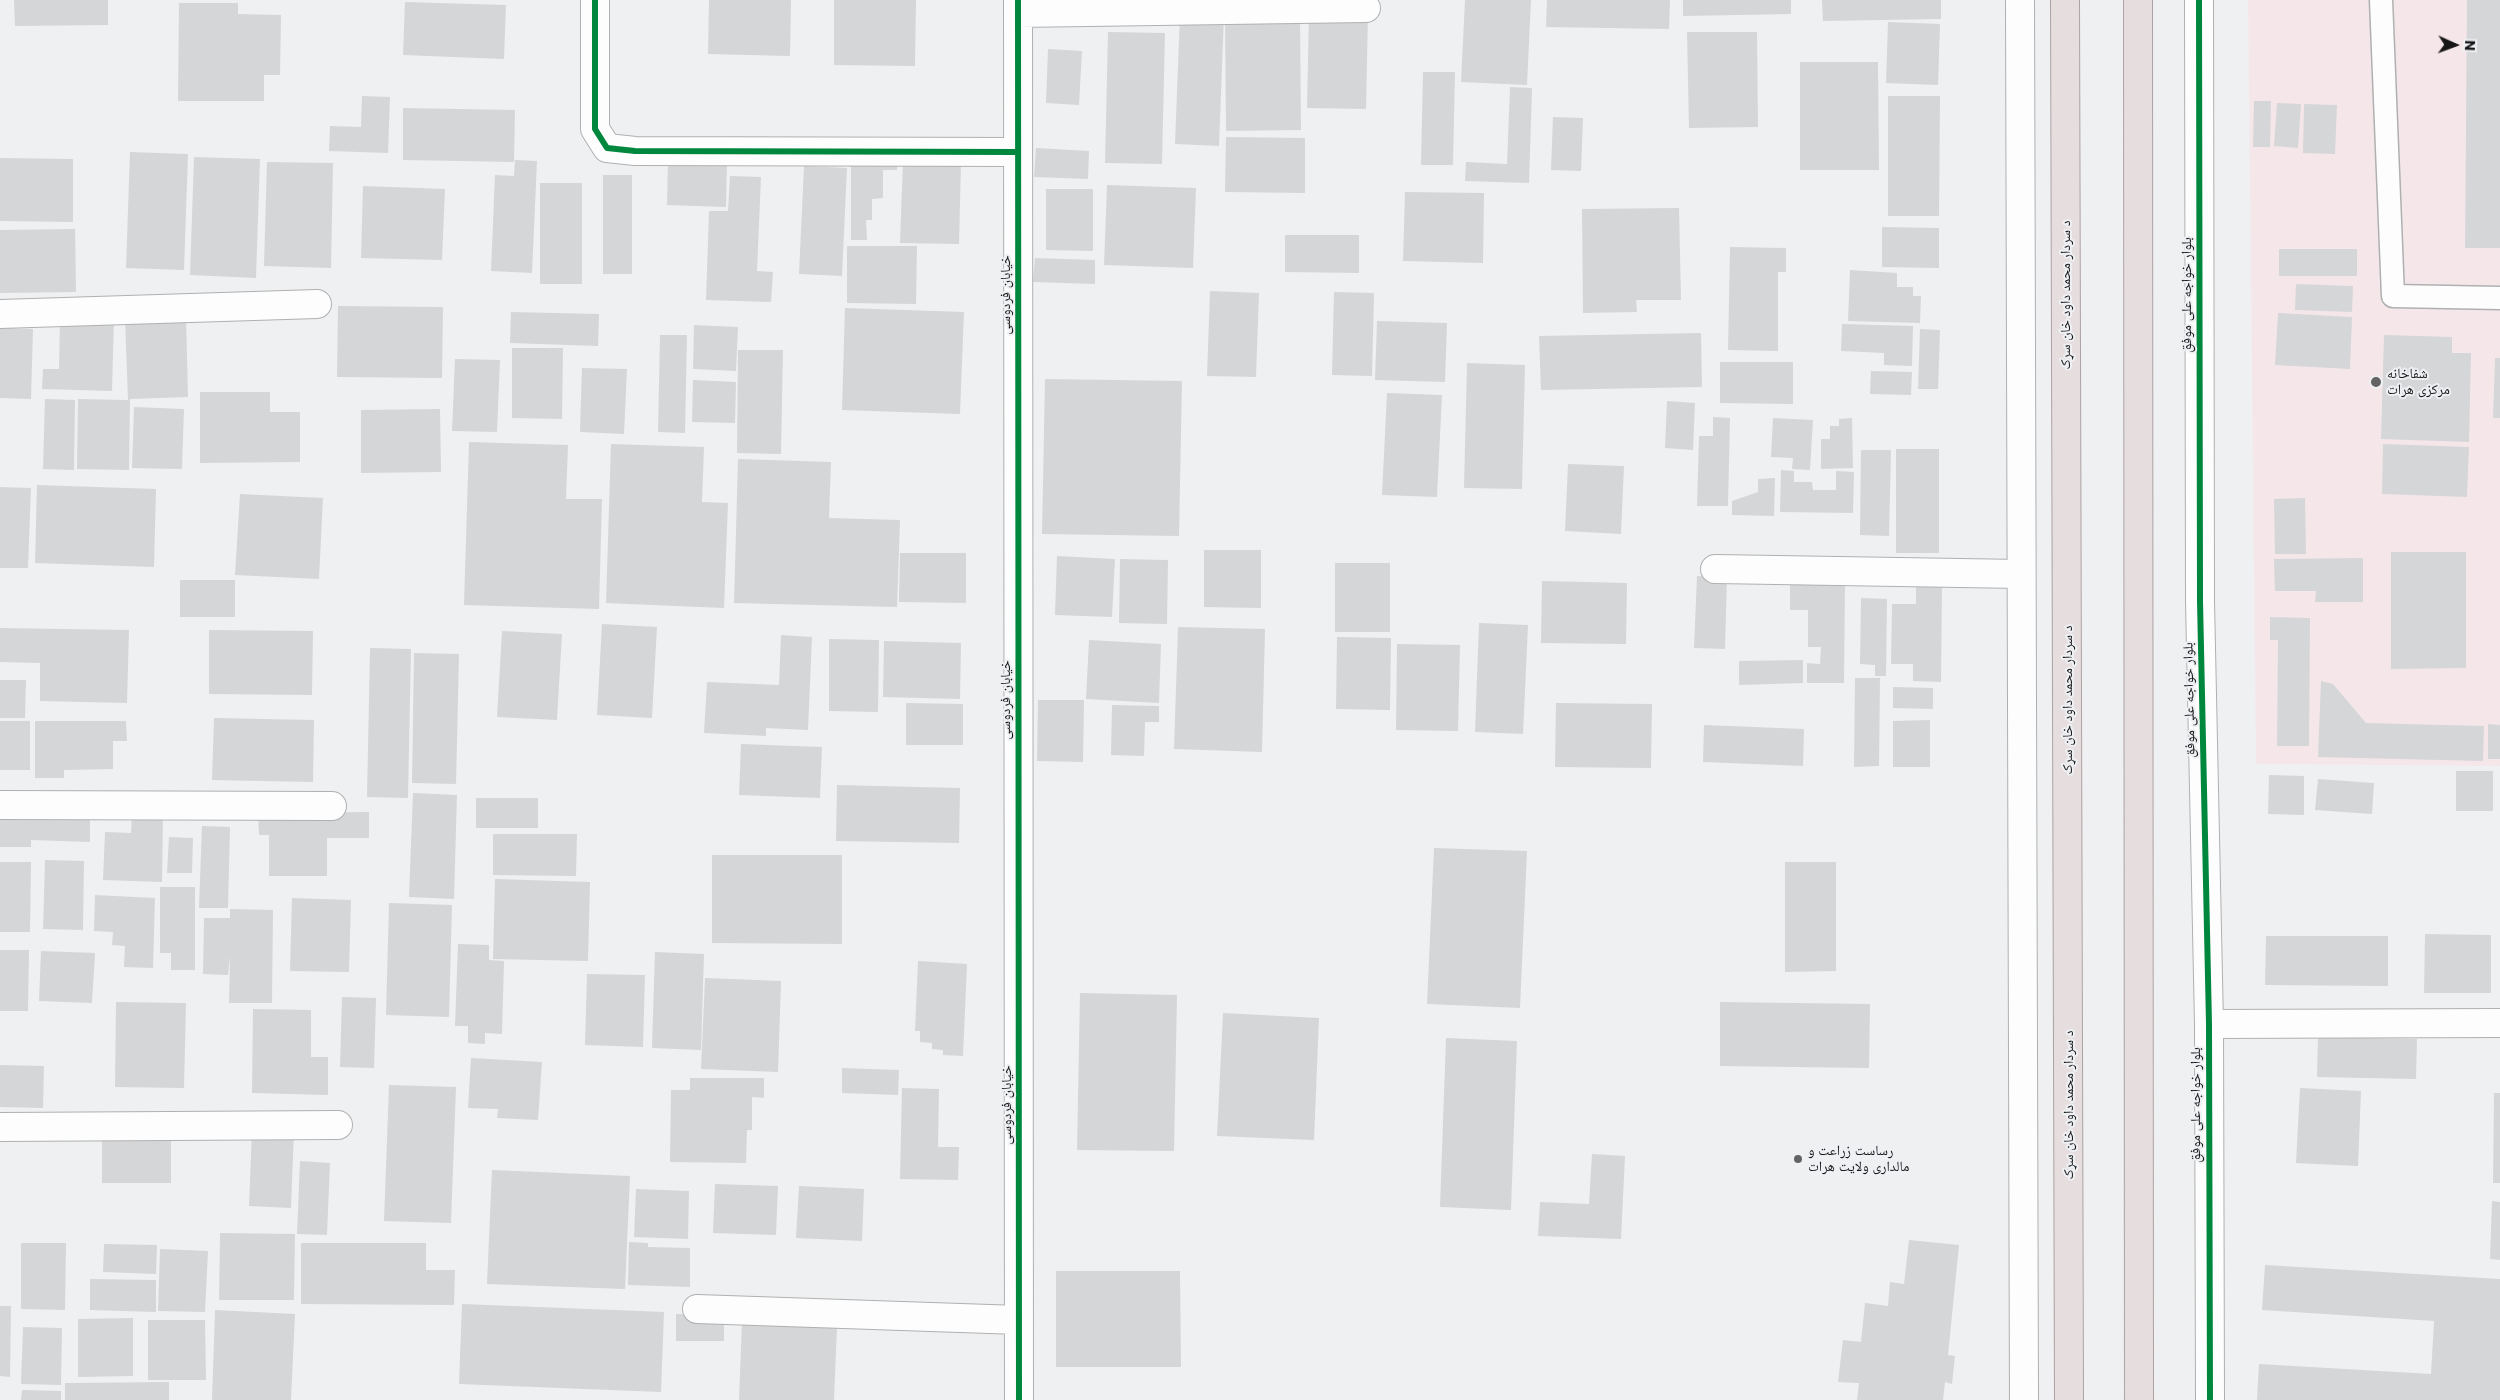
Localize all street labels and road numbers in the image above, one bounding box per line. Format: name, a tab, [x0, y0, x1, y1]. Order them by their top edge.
street label: د سردار محمد داود خان سړک	[2058, 220, 2074, 370]
street label: بلوار خواجه علی موفق	[2179, 237, 2195, 353]
street label: خیابان فردوسی	[998, 255, 1014, 335]
street label: د سردار محمد داود خان سړک	[2060, 625, 2076, 775]
street label: بلوار خواجه علی موفق	[2181, 642, 2199, 758]
street label: خیابان فردوسی	[998, 660, 1014, 740]
street label: د سردار محمد داود خان سړک	[2061, 1030, 2077, 1180]
street label: بلوار خواجه علی موفق	[2188, 1047, 2204, 1163]
street label: خیابان فردوسی	[999, 1065, 1015, 1145]

